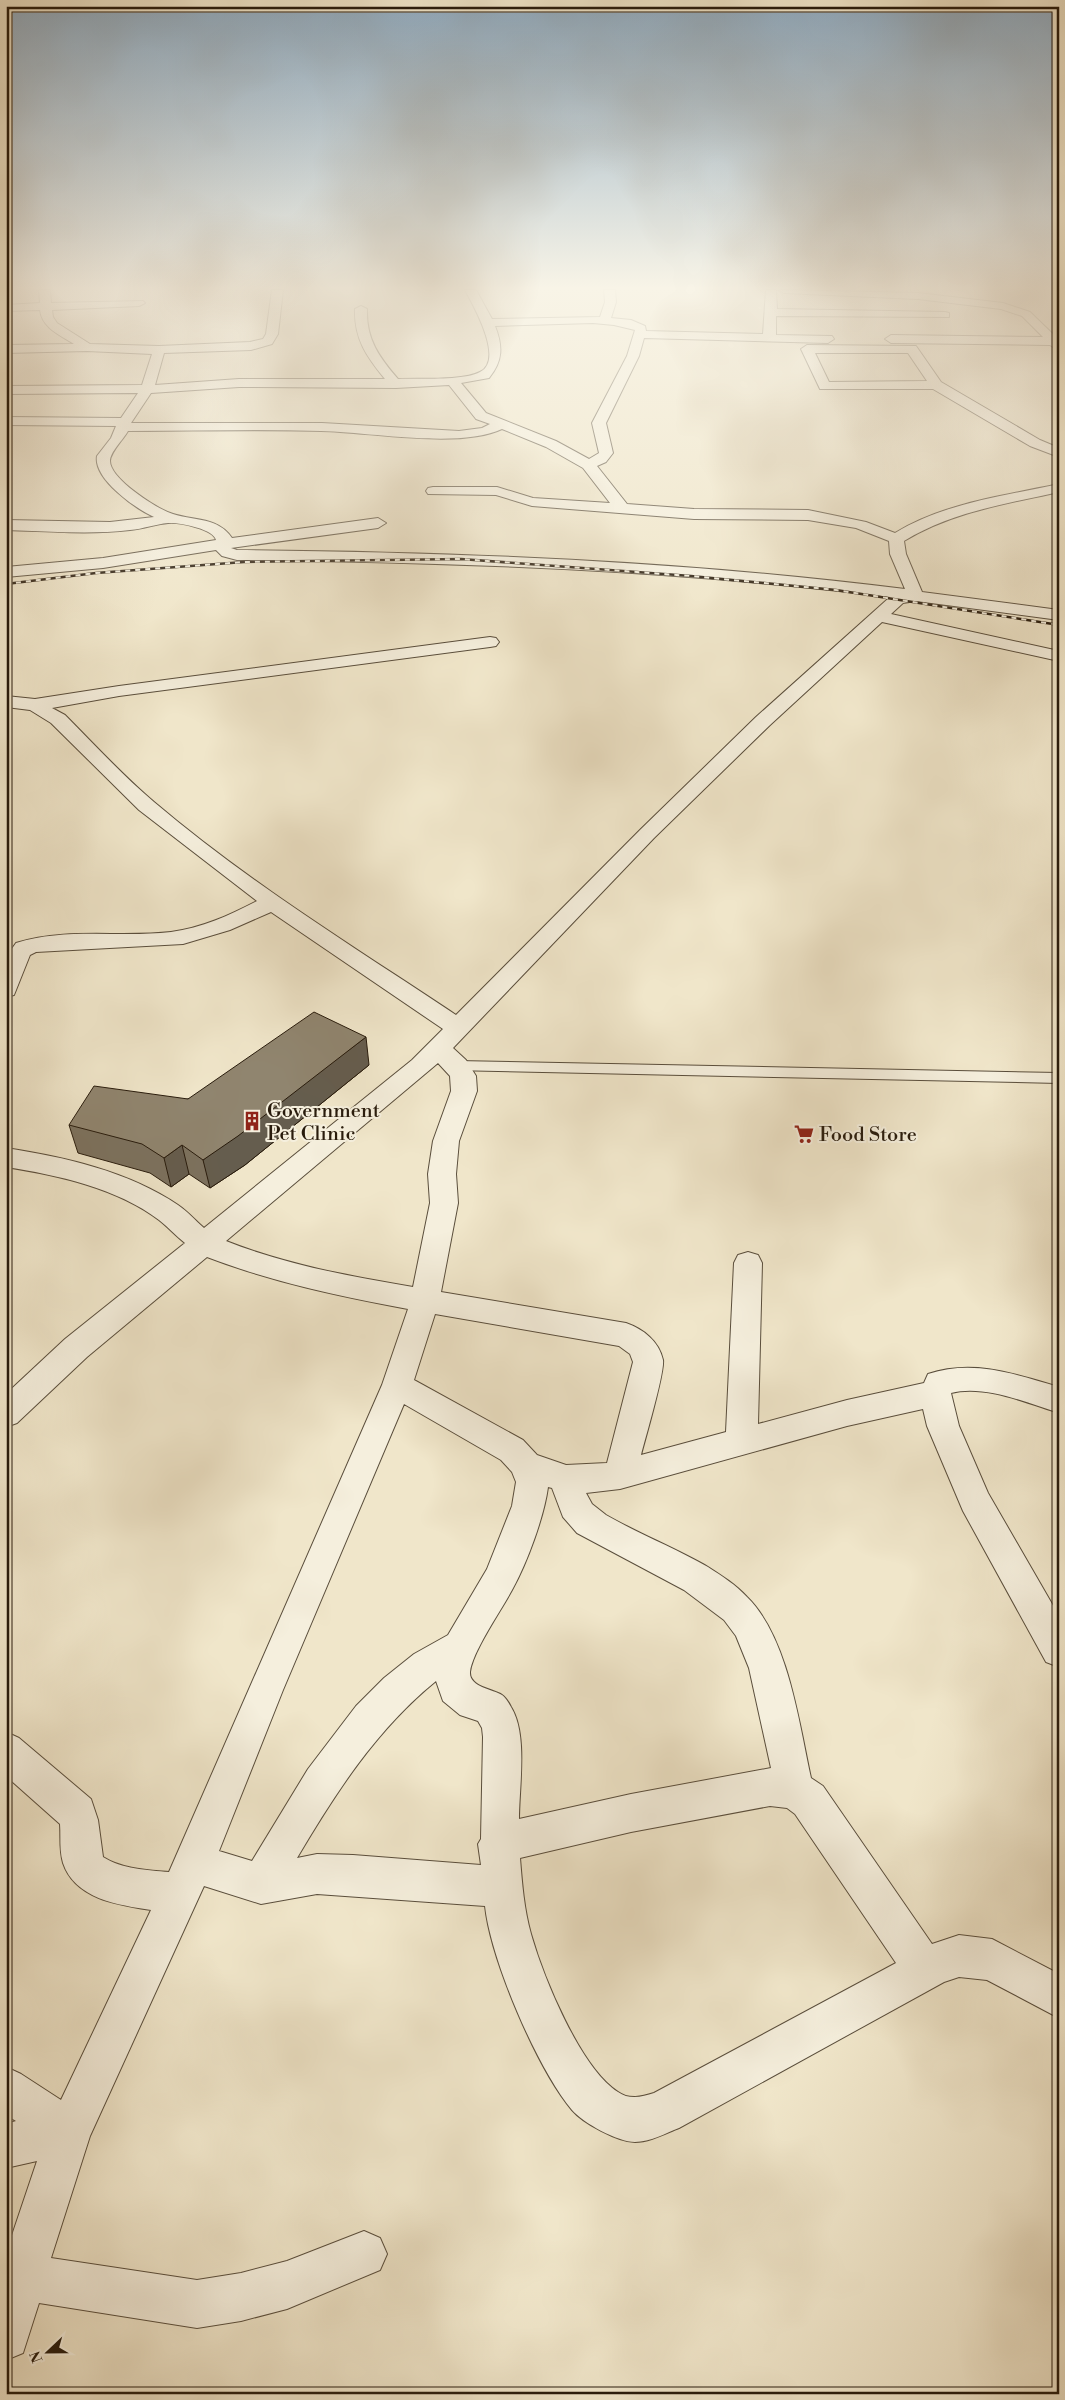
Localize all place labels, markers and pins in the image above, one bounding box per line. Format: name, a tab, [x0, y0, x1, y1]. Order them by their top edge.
place label: Government Pet Clinic	[267, 1099, 380, 1147]
building icon: Government Pet Clinic	[241, 1110, 263, 1132]
supermarket icon: Food Store	[793, 1123, 815, 1145]
place label: Food Store	[819, 1123, 917, 1148]

